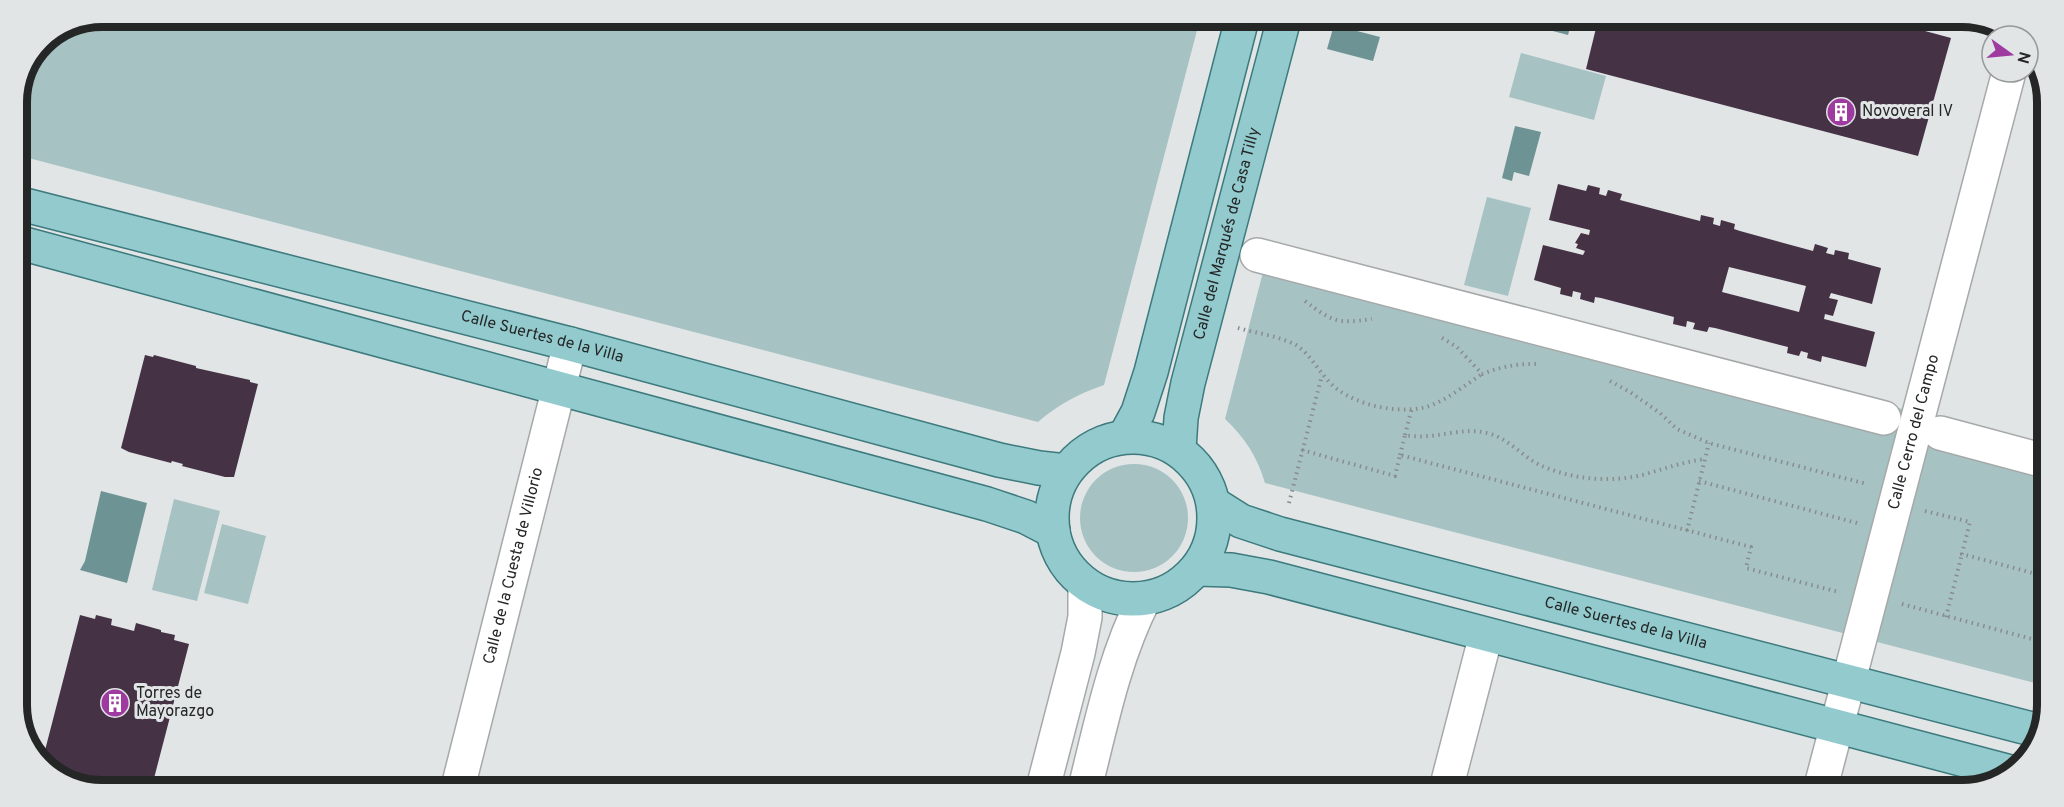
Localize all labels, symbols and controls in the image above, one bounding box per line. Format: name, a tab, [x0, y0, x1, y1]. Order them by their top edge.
north arrow	[1980, 24, 2040, 84]
text: N	[2011, 49, 2034, 66]
building icon: Novoveral IV	[1825, 96, 1857, 128]
place label: Novoveral IV	[1862, 102, 1953, 122]
street label: Calle del Marqués de Casa Tilly	[1190, 125, 1265, 342]
street label: Calle Suertes de la Villa	[459, 307, 626, 368]
street label: Calle Cerro del Campo	[1884, 352, 1944, 512]
street label: Calle de la Cuesta de Villorio	[479, 465, 548, 666]
street label: Calle Suertes de la Villa	[1542, 593, 1709, 654]
place label: Torres de Mayorazgo	[136, 684, 214, 722]
building icon: Torres de Mayorazgo	[99, 687, 131, 719]

